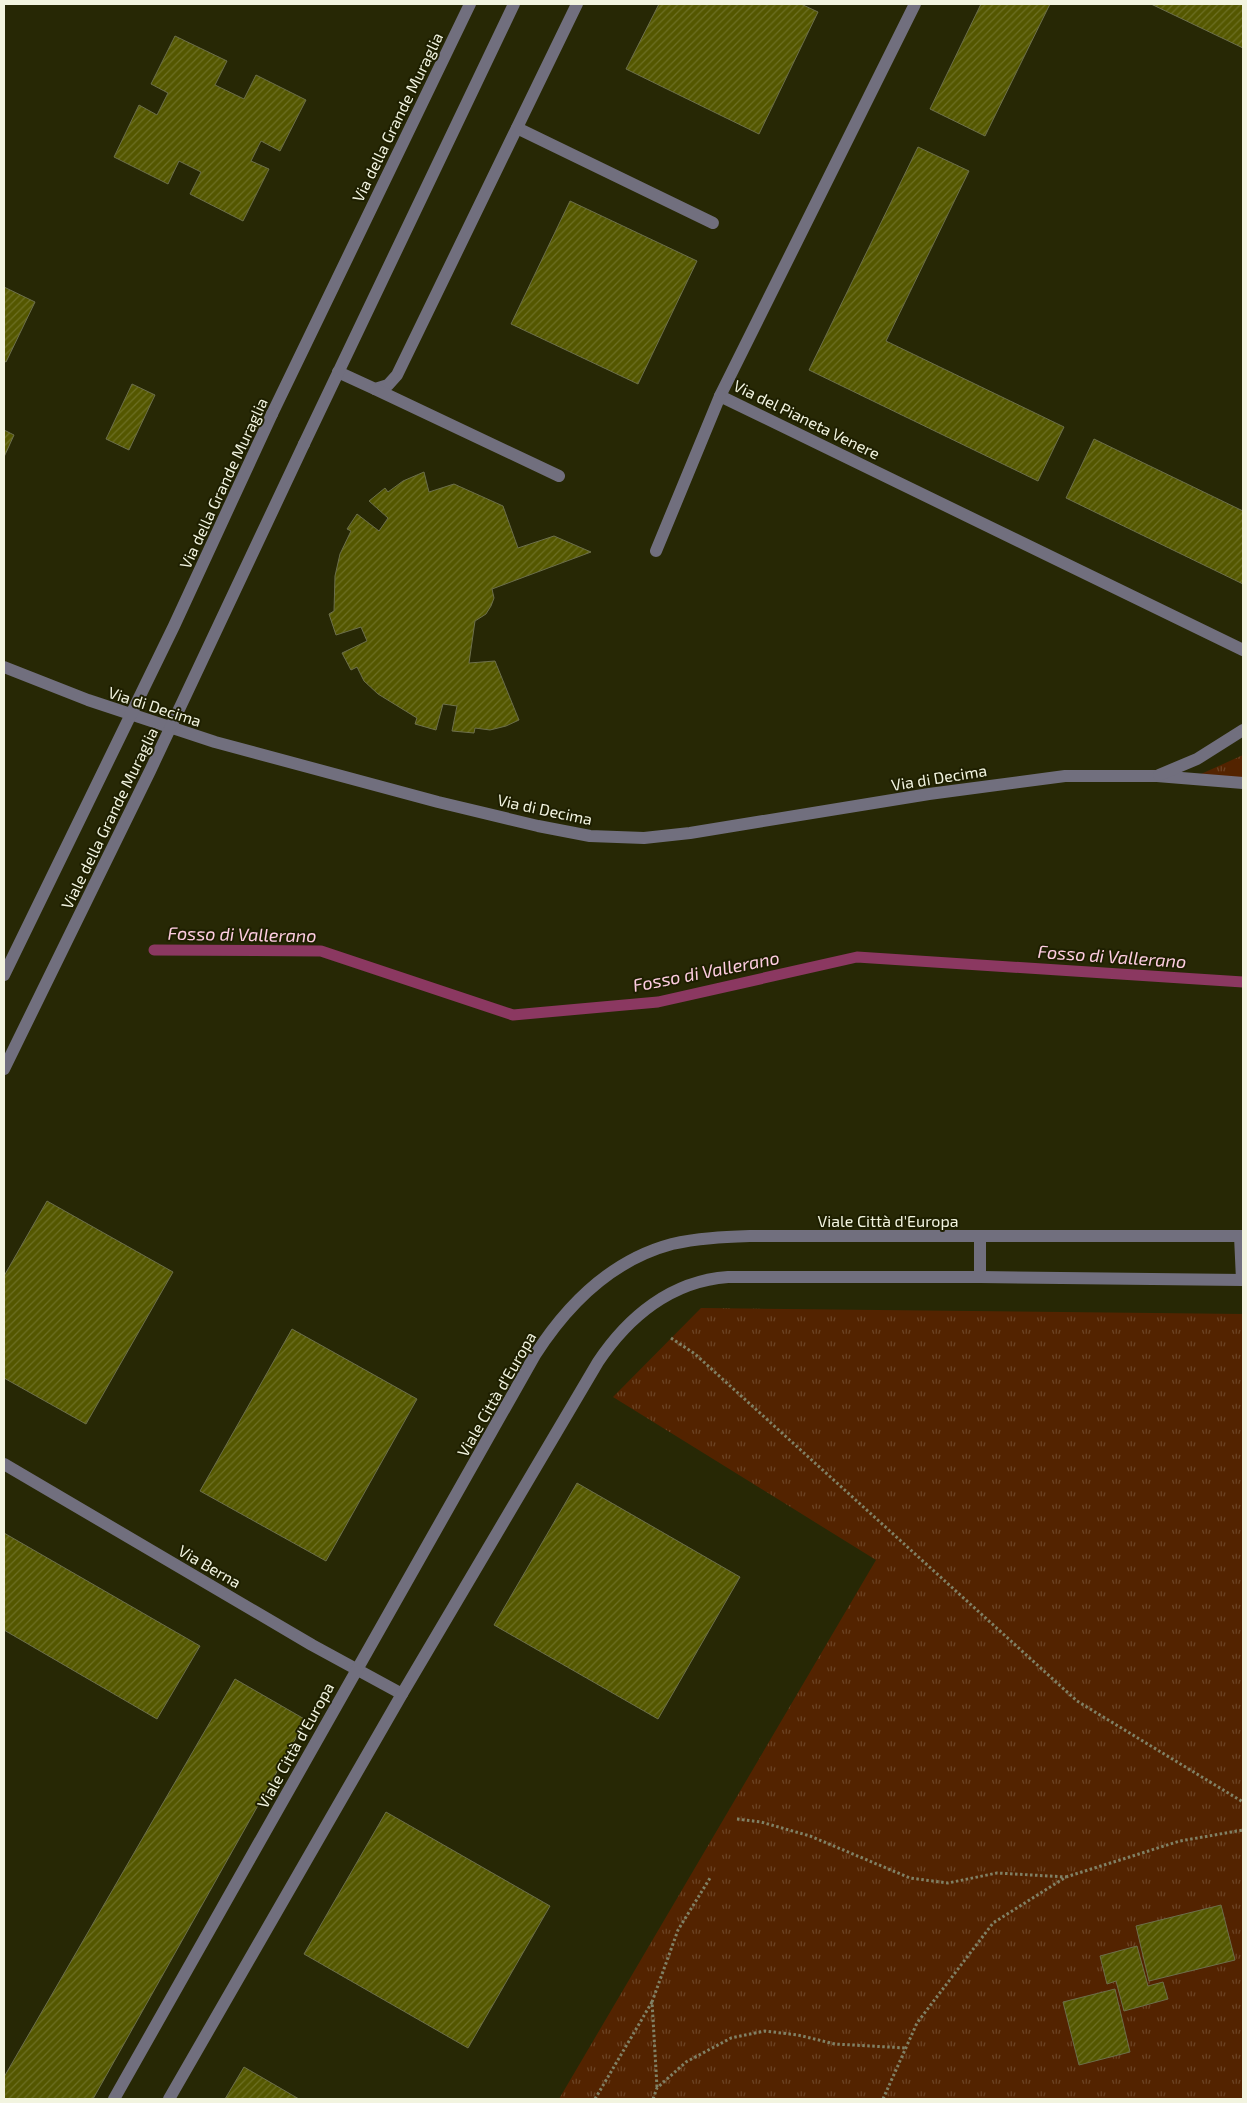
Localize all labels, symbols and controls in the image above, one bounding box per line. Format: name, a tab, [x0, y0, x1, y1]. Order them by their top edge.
street label: Via della Grande Muraglia	[348, 29, 446, 205]
street label: Via del Pianeta Venere	[731, 375, 883, 463]
street label: Via della Grande Muraglia	[175, 395, 271, 571]
street label: Via di Decima	[106, 682, 204, 730]
street label: Viale della Grande Muraglia	[57, 724, 161, 912]
street label: Via di Decima	[890, 760, 988, 794]
street label: Via di Decima	[496, 790, 594, 828]
water label: Fosso di Vallerano	[167, 922, 317, 946]
water label: Fosso di Vallerano	[1037, 940, 1187, 972]
water label: Fosso di Vallerano	[631, 946, 781, 996]
street label: Viale Città d'Europa	[818, 1211, 959, 1230]
street label: Viale Città d'Europa	[453, 1328, 539, 1460]
street label: Via Berna	[175, 1541, 245, 1591]
street label: Viale Città d'Europa	[253, 1679, 337, 1811]

